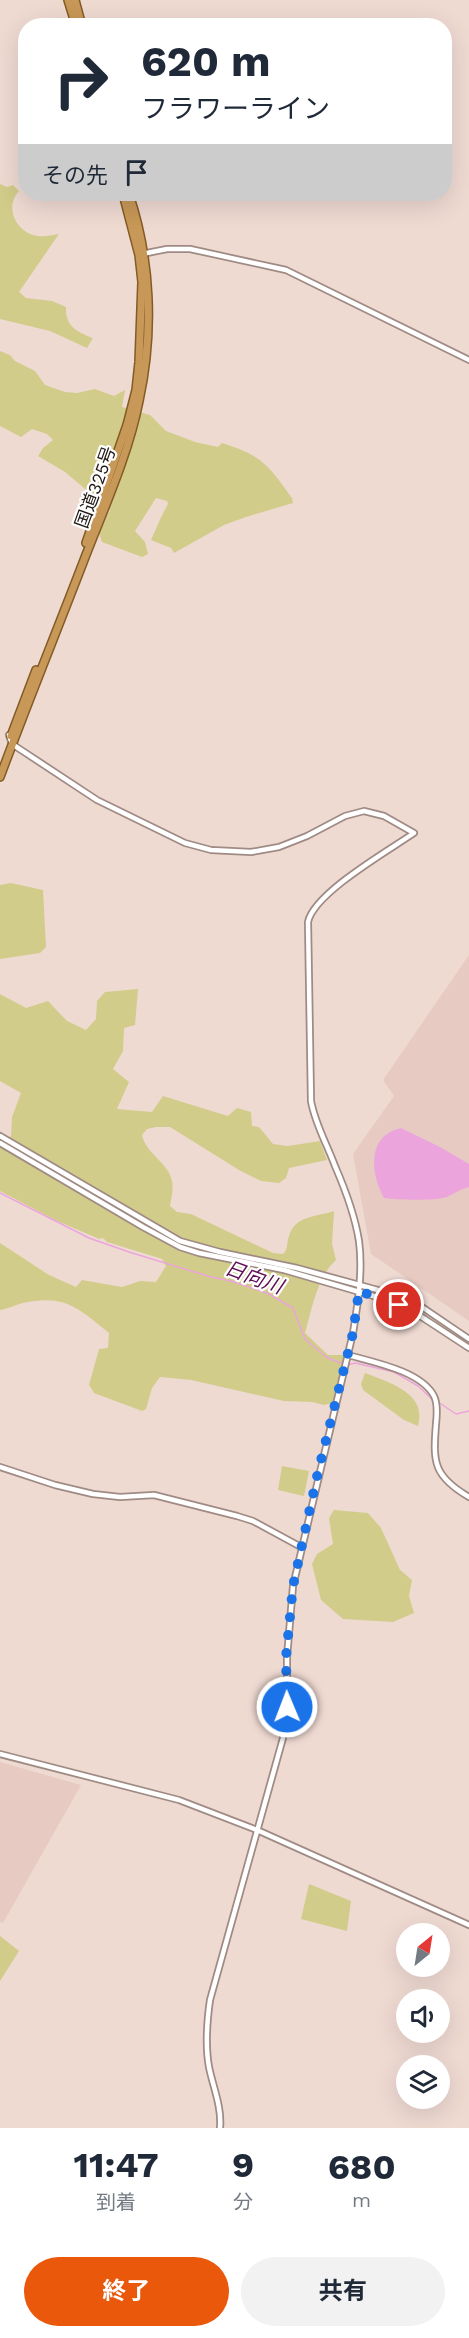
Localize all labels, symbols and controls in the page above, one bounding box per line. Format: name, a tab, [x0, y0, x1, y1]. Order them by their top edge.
text: 620 m	[141, 37, 271, 86]
icon: right	[42, 42, 120, 120]
text: フラワーライン	[141, 93, 330, 125]
icon: arrive	[120, 156, 153, 189]
text: その先	[42, 163, 108, 188]
street label: 国道325号	[71, 443, 119, 531]
water label: 日向川	[222, 1255, 288, 1299]
pin	[373, 1279, 424, 1330]
icon: arrive	[382, 1288, 415, 1321]
position arrow	[255, 1675, 319, 1739]
north arrow	[396, 1923, 450, 1977]
map controls	[396, 1923, 450, 2109]
button: sound	[396, 1989, 450, 2043]
button: layers	[396, 2055, 450, 2109]
text: 11:47	[73, 2144, 159, 2186]
text: 9	[232, 2144, 254, 2186]
text: 680	[328, 2146, 396, 2188]
text: m	[352, 2188, 371, 2212]
text: 到着	[96, 2190, 136, 2214]
text: 分	[233, 2190, 253, 2214]
button: 終了	[24, 2257, 229, 2326]
button: 共有	[241, 2257, 445, 2326]

